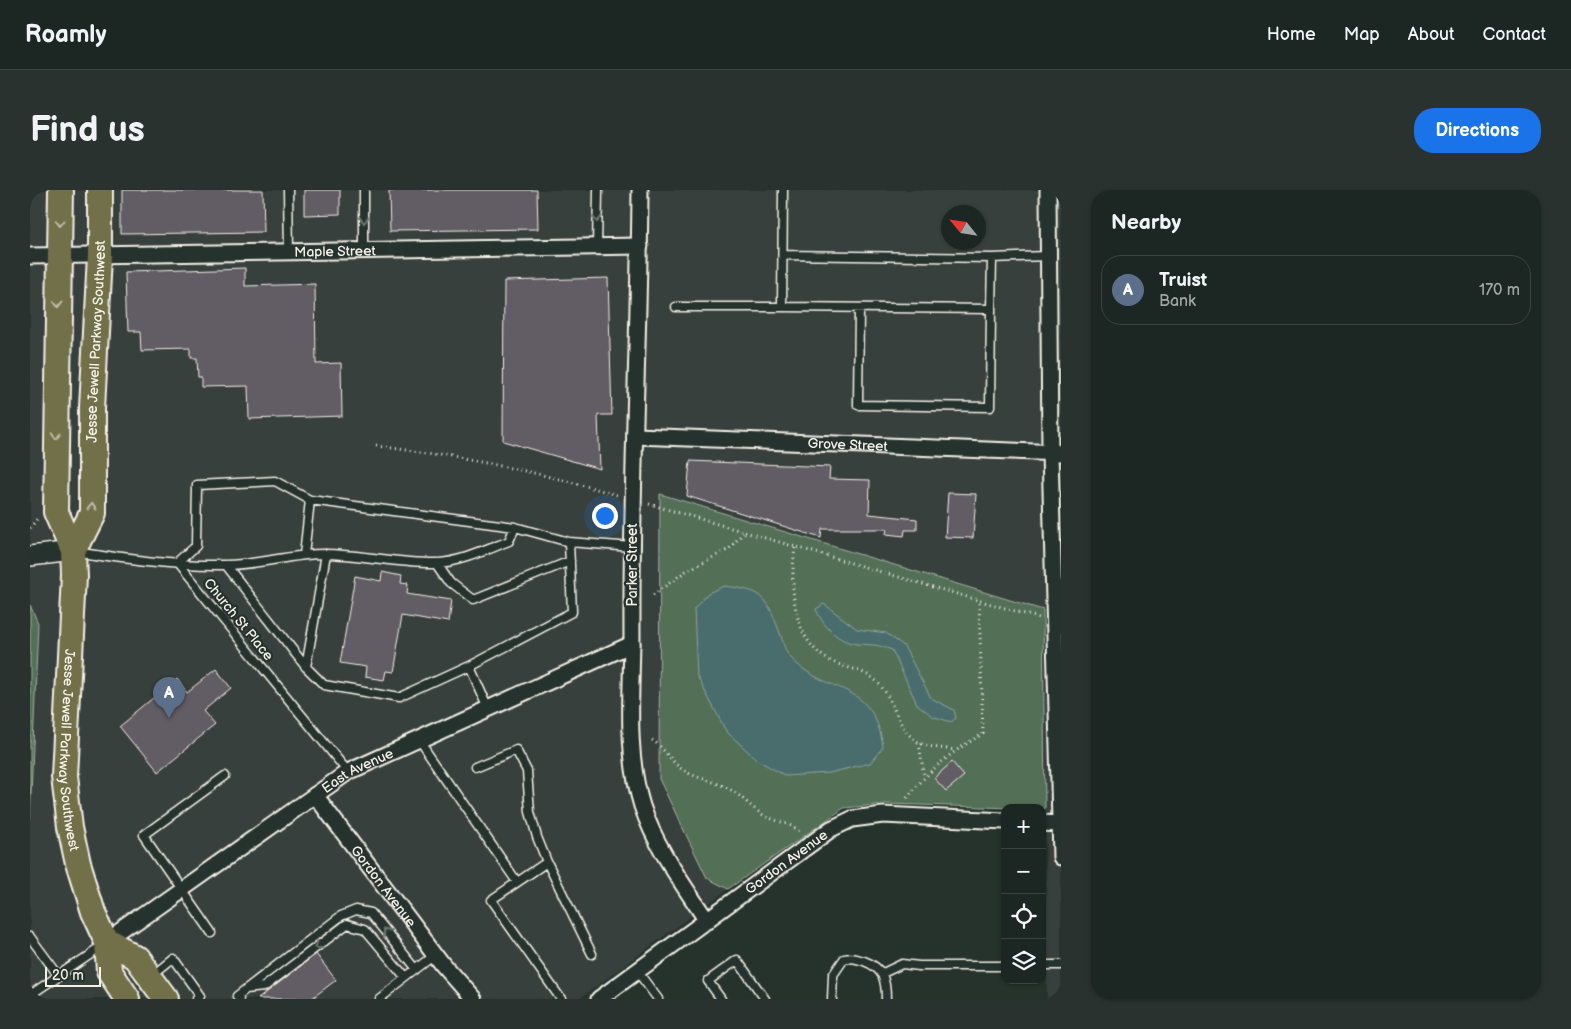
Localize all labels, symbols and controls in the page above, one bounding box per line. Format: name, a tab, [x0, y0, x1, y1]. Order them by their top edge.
text: Roamly	[25, 20, 106, 49]
text: Home	[1267, 24, 1316, 45]
text: Map	[1344, 24, 1380, 45]
text: About	[1408, 24, 1455, 45]
text: Contact	[1483, 24, 1546, 45]
button: Directions	[1414, 108, 1541, 153]
text: Find us	[30, 109, 145, 152]
north arrow	[941, 205, 986, 250]
text: Nearby	[1111, 210, 1181, 235]
one-way arrow	[592, 216, 602, 223]
one-way arrow	[359, 217, 369, 225]
one-way arrow	[55, 220, 65, 227]
street label: Jesse Jewell Parkway Southwest	[84, 240, 109, 443]
street label: Maple Street	[294, 242, 377, 261]
text: Truist	[1159, 269, 1207, 292]
text: A	[1123, 281, 1133, 300]
text: 170 m	[1479, 281, 1520, 300]
text: Bank	[1159, 292, 1196, 311]
one-way arrow	[53, 301, 64, 309]
one-way arrow	[51, 432, 61, 440]
street label: Grove Street	[807, 435, 889, 455]
one-way arrow	[86, 502, 96, 510]
your location	[592, 503, 618, 529]
street label: Parker Street	[624, 523, 641, 607]
street label: Church St Place	[200, 575, 277, 664]
street label: Jesse Jewell Parkway Southwest	[55, 648, 83, 853]
pin: A	[153, 677, 185, 718]
street label: East Avenue	[318, 745, 396, 797]
map controls	[1001, 804, 1046, 984]
button: +	[1001, 804, 1046, 849]
street label: Gordon Avenue	[742, 826, 831, 898]
street label: Gordon Avenue	[347, 842, 420, 931]
button: −	[1001, 849, 1046, 894]
button: locate	[1001, 894, 1046, 939]
one-way arrow	[384, 929, 392, 938]
button: layers	[1001, 939, 1046, 984]
one-way arrow	[314, 940, 323, 949]
scale bar	[45, 964, 101, 987]
text: 20 m	[52, 967, 84, 984]

